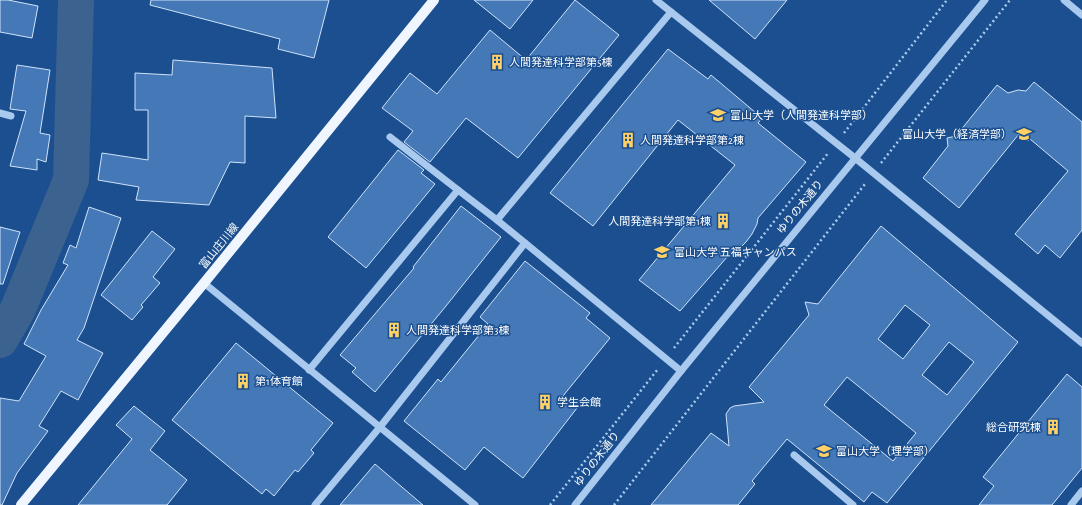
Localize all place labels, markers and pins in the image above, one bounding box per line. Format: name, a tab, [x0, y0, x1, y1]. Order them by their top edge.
building icon: 人間発達科学部第5棟	[488, 53, 506, 71]
place label: 人間発達科学部第5棟	[509, 56, 613, 68]
school or university icon: 富山大学（人間発達科学部）	[709, 106, 727, 124]
place label: 富山大学（人間発達科学部）	[730, 109, 873, 121]
school or university icon: 富山大学（経済学部）	[1015, 125, 1033, 143]
place label: 富山大学（経済学部）	[902, 128, 1012, 140]
building icon: 人間発達科学部第2棟	[619, 131, 637, 149]
place label: 人間発達科学部第2棟	[640, 134, 744, 146]
building icon: 人間発達科学部第1棟	[714, 212, 732, 230]
place label: 人間発達科学部第1棟	[608, 215, 711, 227]
school or university icon: 富山大学 五福キャンパス	[653, 243, 671, 261]
place label: 富山大学 五福キャンパス	[674, 246, 797, 258]
building icon: 人間発達科学部第3棟	[385, 321, 403, 339]
place label: 人間発達科学部第3棟	[406, 324, 510, 336]
building icon: 第1体育館	[234, 372, 252, 390]
place label: 第1体育館	[255, 375, 303, 387]
building icon: 学生会館	[536, 393, 554, 411]
place label: 学生会館	[557, 396, 601, 408]
building icon: 総合研究棟	[1044, 418, 1062, 436]
place label: 総合研究棟	[986, 421, 1041, 433]
school or university icon: 富山大学（理学部）	[815, 442, 833, 460]
place label: 富山大学（理学部）	[836, 445, 935, 457]

